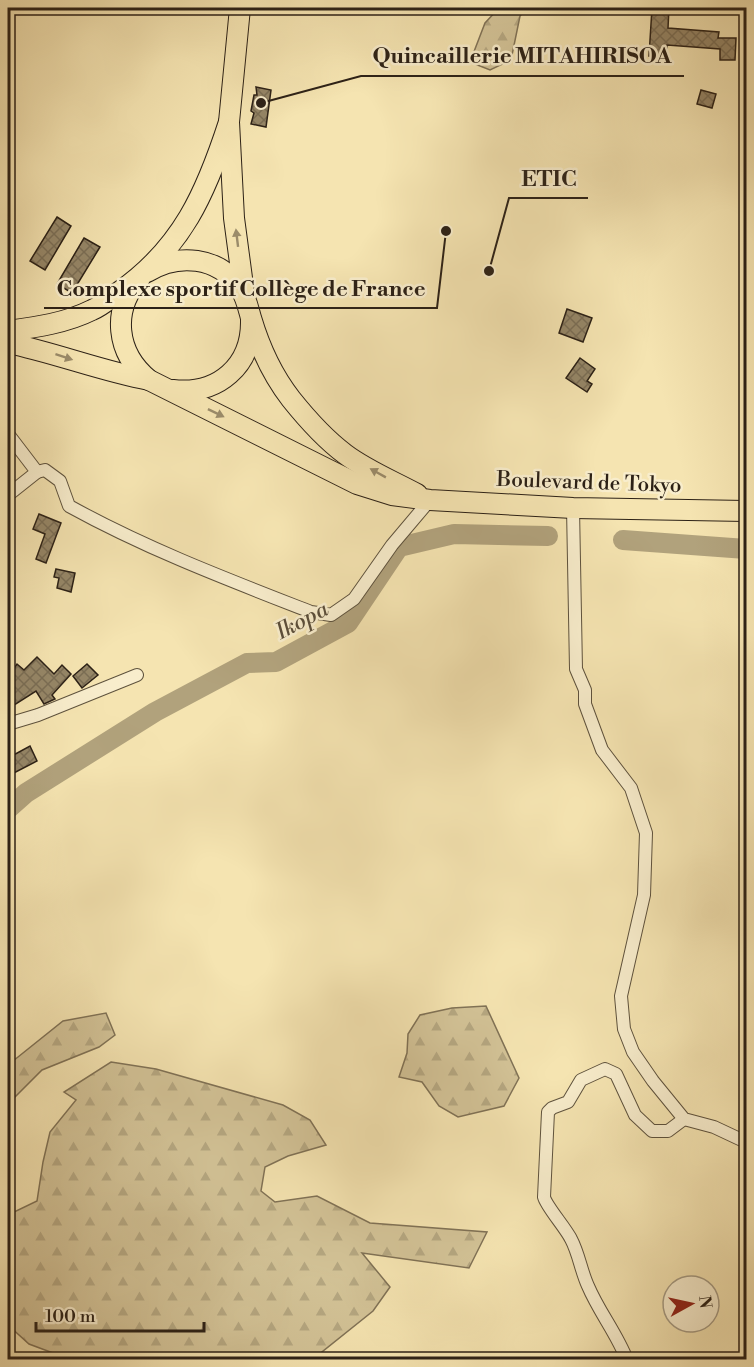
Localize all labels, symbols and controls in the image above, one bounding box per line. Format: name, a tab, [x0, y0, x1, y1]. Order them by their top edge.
callout: Quincaillerie MITAHIRISOA	[361, 36, 684, 76]
text: Quincaillerie MITAHIRISOA	[372, 43, 673, 70]
callout: ETIC	[509, 158, 588, 198]
text: ETIC	[521, 166, 577, 193]
one-way arrow	[232, 228, 241, 247]
callout: Complexe sportif Collège de France	[44, 268, 437, 308]
text: Complexe sportif Collège de France	[56, 276, 426, 303]
one-way arrow	[55, 353, 73, 362]
one-way arrow	[207, 408, 224, 417]
street label: Boulevard de Tokyo	[495, 467, 682, 499]
one-way arrow	[369, 468, 386, 478]
water label: Ikopa	[270, 596, 334, 646]
north arrow	[661, 1274, 721, 1334]
text: N	[694, 1294, 716, 1310]
scale bar	[36, 1295, 204, 1333]
text: 100 m	[45, 1305, 96, 1328]

